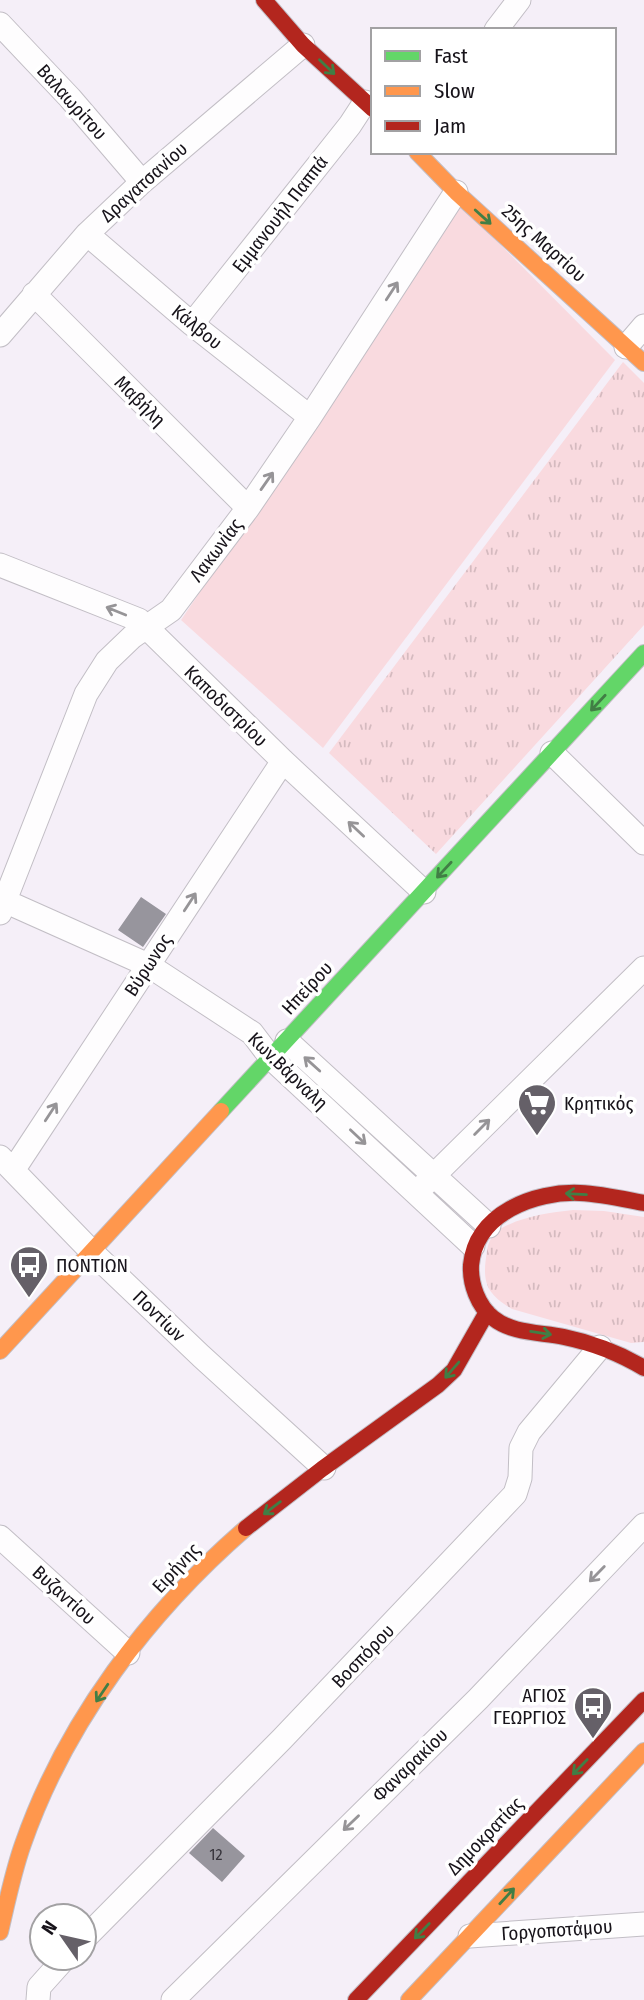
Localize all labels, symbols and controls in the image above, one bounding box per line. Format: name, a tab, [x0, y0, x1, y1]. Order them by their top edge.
legend	[371, 28, 616, 154]
text: Fast	[434, 43, 468, 69]
street label: Βαλαωρίτου	[32, 59, 112, 145]
one-way arrow	[318, 59, 335, 76]
text: Slow	[434, 78, 475, 104]
text: Jam	[434, 113, 466, 139]
street label: Δραγατσανίου	[96, 137, 192, 227]
street label: Εμμανουήλ Παππά	[227, 151, 333, 277]
street label: 25ης Μαρτίου	[497, 199, 591, 287]
one-way arrow	[474, 209, 492, 225]
one-way arrow	[385, 282, 400, 301]
street label: Κάλβου	[167, 300, 227, 354]
street label: Μαβήλη	[110, 371, 170, 431]
one-way arrow	[260, 472, 274, 491]
street label: Λακωνίας	[185, 514, 247, 586]
one-way arrow	[106, 604, 128, 617]
street label: Καποδιστρίου	[180, 661, 272, 751]
one-way arrow	[589, 694, 606, 711]
one-way arrow	[347, 821, 365, 837]
one-way arrow	[435, 861, 452, 878]
one-way arrow	[183, 892, 197, 912]
street label: Βύρωνος	[119, 930, 177, 1000]
street label: Ηπείρου	[277, 957, 337, 1019]
street label: Κων.Βάρναλη	[243, 1027, 333, 1115]
one-way arrow	[303, 1056, 321, 1072]
supermarket icon: Κρητικός	[516, 1082, 558, 1137]
place label: Κρητικός	[564, 1092, 633, 1115]
one-way arrow	[44, 1103, 58, 1122]
one-way arrow	[473, 1119, 490, 1136]
one-way arrow	[349, 1129, 366, 1146]
one-way arrow	[566, 1187, 588, 1200]
bus stop icon: ΠΟΝΤΙΩΝ	[8, 1244, 50, 1299]
place label: ΠΟΝΤΙΩΝ	[56, 1254, 128, 1277]
street label: Ποντίων	[128, 1286, 190, 1347]
one-way arrow	[529, 1327, 552, 1340]
one-way arrow	[444, 1361, 460, 1379]
one-way arrow	[262, 1500, 281, 1515]
street label: Ειρήνης	[147, 1538, 205, 1598]
street label: Βυζαντίου	[28, 1561, 100, 1629]
one-way arrow	[588, 1565, 605, 1582]
street label: Βοσπόρου	[327, 1619, 399, 1693]
one-way arrow	[95, 1682, 109, 1702]
place label: ΑΓΙΟΣ ΓΕΩΡΓΙΟΣ	[493, 1684, 566, 1729]
bus stop icon: ΑΓΙΟΣ ΓΕΩΡΓΙΟΣ	[572, 1685, 614, 1740]
street label: Φαναρακίου	[367, 1723, 453, 1807]
one-way arrow	[571, 1758, 588, 1775]
street label: Δημοκρατίας	[442, 1792, 528, 1880]
one-way arrow	[342, 1814, 359, 1831]
house number: 12	[209, 1845, 223, 1864]
one-way arrow	[499, 1887, 515, 1905]
north arrow	[28, 1902, 98, 1972]
street label: Γοργοποτάμου	[501, 1915, 613, 1945]
text: N	[37, 1917, 62, 1939]
one-way arrow	[413, 1922, 430, 1939]

